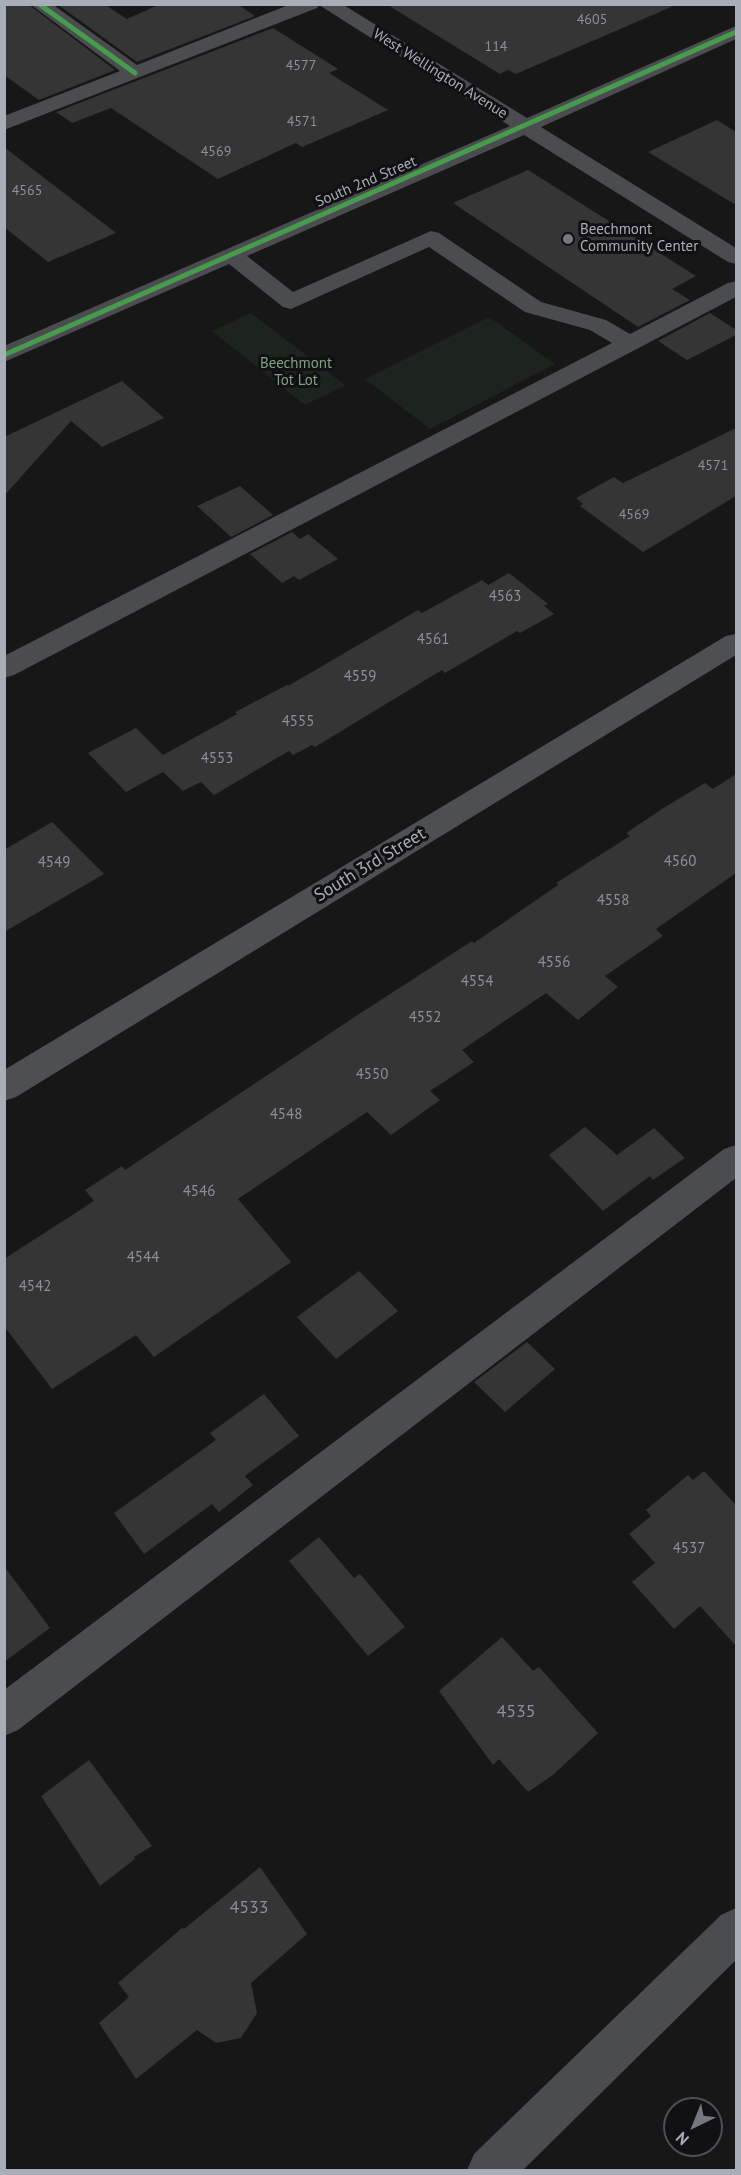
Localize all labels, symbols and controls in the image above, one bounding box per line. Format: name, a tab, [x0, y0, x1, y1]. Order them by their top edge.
house number: 4605	[577, 12, 607, 28]
street label: West Wellington Avenue	[369, 25, 511, 123]
house number: 114	[485, 39, 507, 55]
house number: 4577	[286, 58, 316, 74]
house number: 4571	[287, 114, 317, 130]
house number: 4569	[201, 144, 231, 160]
street label: South 2nd Street	[313, 153, 419, 211]
house number: 4565	[12, 183, 42, 199]
place label: Beechmont Community Center	[580, 221, 698, 256]
marker: Beechmont Community Center	[561, 232, 575, 246]
park label: Beechmont Tot Lot	[260, 355, 332, 390]
house number: 4571	[698, 458, 728, 474]
house number: 4569	[619, 507, 649, 523]
house number: 4563	[489, 588, 521, 606]
house number: 4561	[417, 631, 449, 649]
house number: 4559	[344, 668, 376, 686]
house number: 4555	[282, 713, 314, 731]
house number: 4553	[201, 750, 233, 768]
street label: South 3rd Street	[310, 823, 430, 907]
house number: 4560	[664, 853, 696, 871]
house number: 4549	[38, 854, 70, 872]
house number: 4558	[597, 892, 629, 910]
house number: 4556	[538, 954, 570, 972]
house number: 4554	[461, 973, 493, 991]
house number: 4552	[409, 1009, 441, 1027]
house number: 4550	[356, 1066, 388, 1084]
house number: 4548	[270, 1106, 302, 1124]
house number: 4546	[183, 1183, 215, 1201]
house number: 4544	[127, 1249, 159, 1267]
house number: 4542	[19, 1278, 51, 1296]
house number: 4537	[673, 1540, 705, 1558]
house number: 4535	[496, 1701, 536, 1723]
house number: 4533	[229, 1897, 269, 1919]
north arrow	[663, 2097, 723, 2157]
text: N	[671, 2128, 693, 2150]

